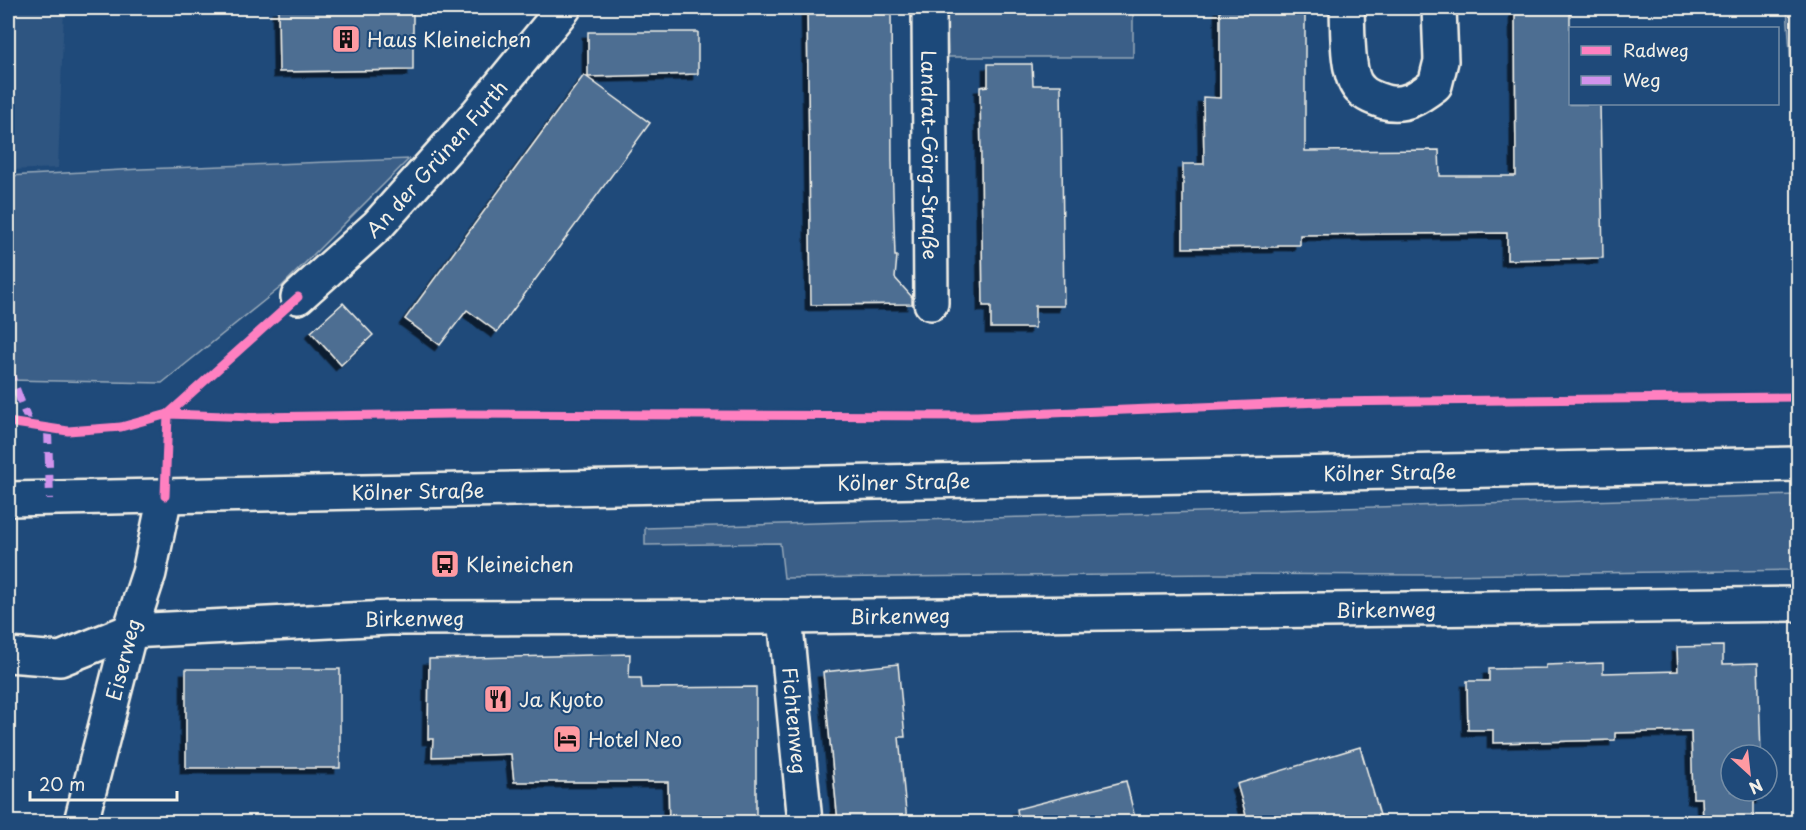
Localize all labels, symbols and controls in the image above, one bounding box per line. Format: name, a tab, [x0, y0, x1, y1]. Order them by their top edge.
building icon: Haus Kleineichen	[330, 23, 362, 55]
place label: Haus Kleineichen	[367, 24, 531, 54]
legend	[1569, 27, 1779, 105]
text: Radweg	[1623, 36, 1689, 63]
street label: Landrat-Görg-Straße	[914, 50, 946, 260]
text: Weg	[1623, 66, 1661, 93]
street label: An der Grünen Furth	[359, 73, 514, 244]
street label: Kölner Straße	[1323, 456, 1456, 488]
street label: Kölner Straße	[837, 465, 971, 498]
street label: Kölner Straße	[351, 475, 485, 507]
bus stop icon: Kleineichen	[429, 548, 461, 580]
place label: Kleineichen	[466, 549, 574, 579]
street label: Birkenweg	[1335, 594, 1437, 625]
street label: Birkenweg	[850, 600, 951, 631]
street label: Birkenweg	[363, 603, 465, 634]
street label: Eiserweg	[98, 614, 148, 704]
street label: Fichtenweg	[775, 665, 815, 776]
restaurant icon: Ja Kyoto	[482, 683, 514, 715]
place label: Ja Kyoto	[519, 684, 604, 714]
hotel icon: Hotel Neo	[551, 723, 583, 755]
place label: Hotel Neo	[588, 724, 682, 754]
north arrow	[1719, 743, 1779, 803]
scale bar	[30, 764, 177, 802]
text: 20 m	[39, 770, 85, 797]
text: N	[1745, 774, 1767, 801]

